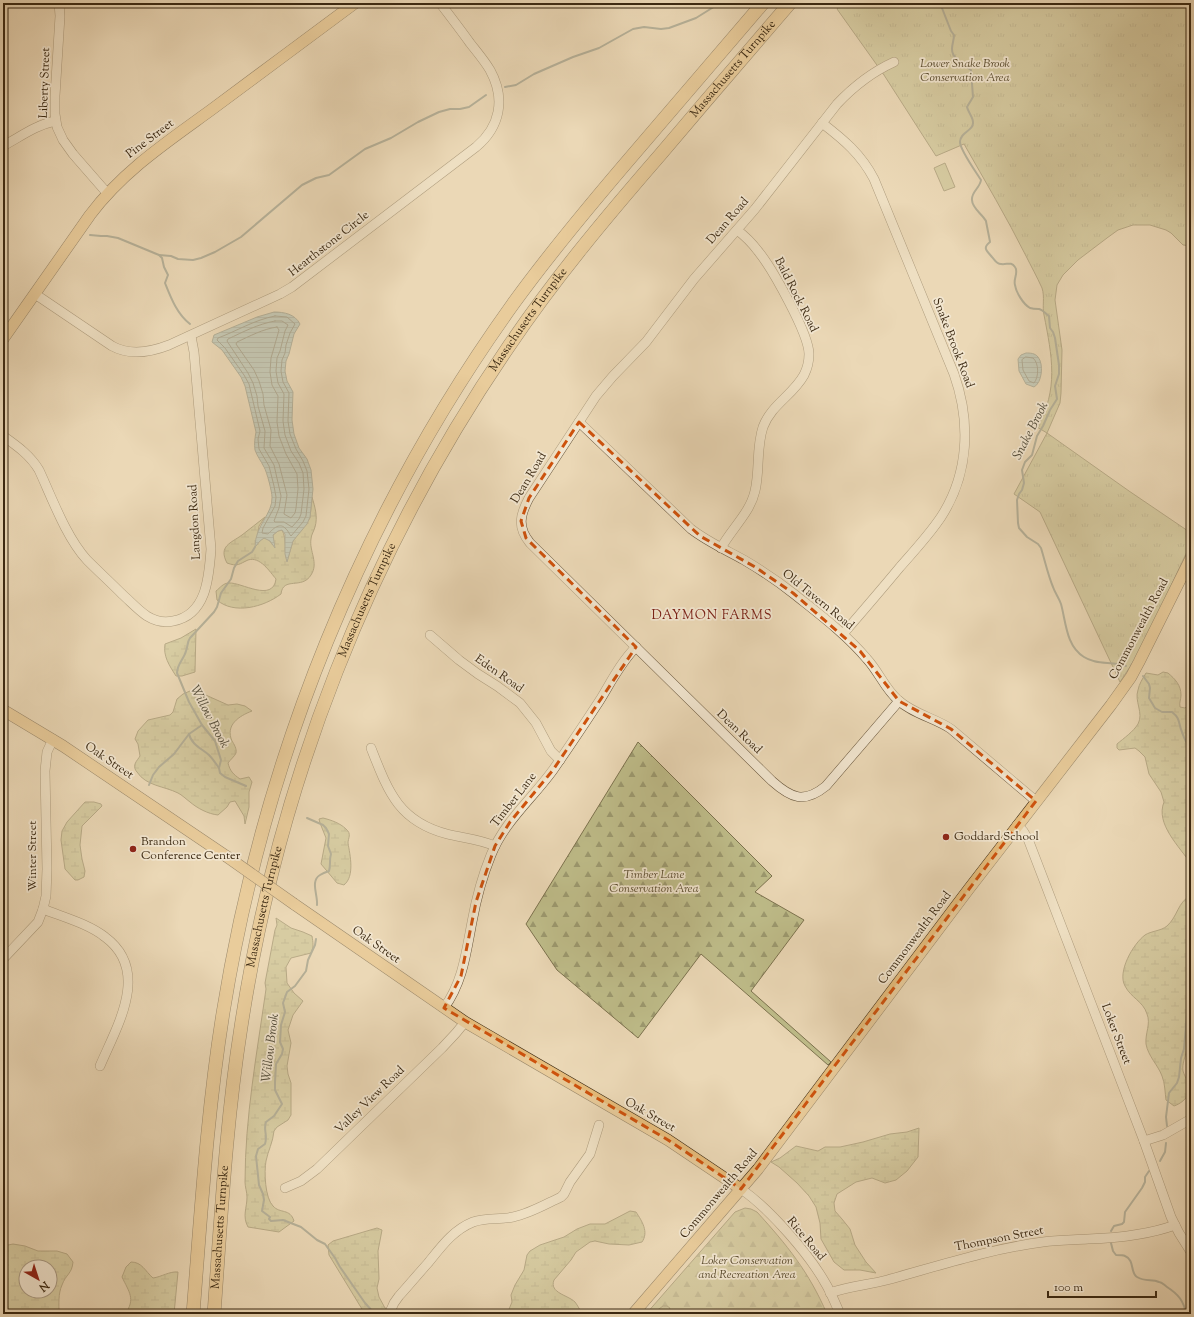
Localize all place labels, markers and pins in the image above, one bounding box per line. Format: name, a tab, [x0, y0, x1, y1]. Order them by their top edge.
place label: Goddard School	[954, 828, 1040, 846]
marker: Goddard School	[941, 832, 951, 842]
place label: Brandon Conference Center	[141, 833, 241, 865]
marker: Brandon Conference Center	[128, 844, 138, 854]

